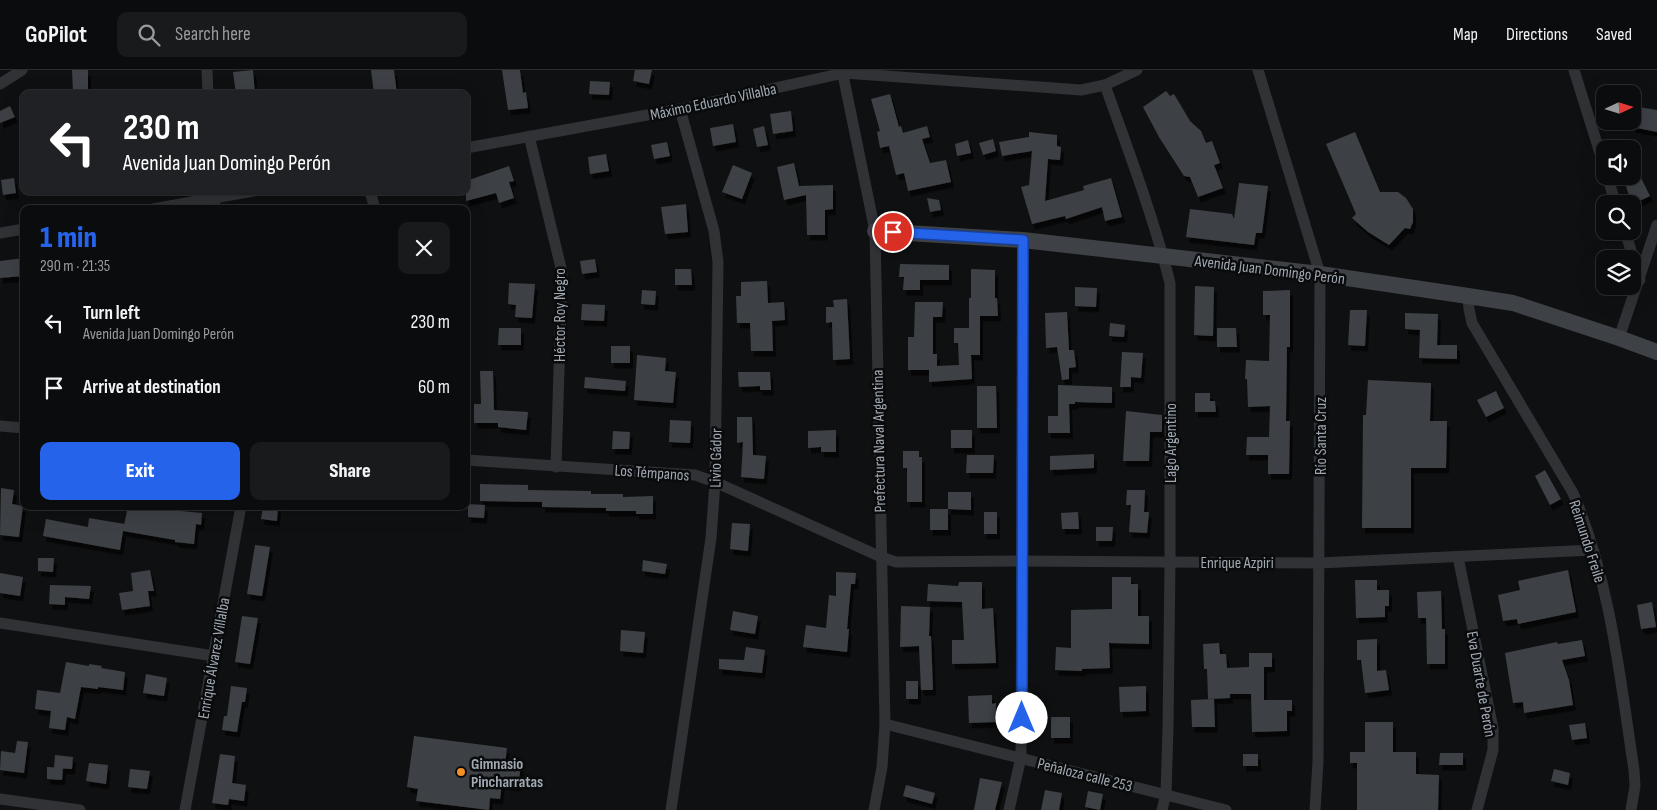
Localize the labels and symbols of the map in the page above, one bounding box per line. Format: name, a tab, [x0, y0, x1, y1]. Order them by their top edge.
street label: Máximo Eduardo Villalba	[649, 80, 778, 125]
north arrow	[1596, 85, 1641, 130]
pin	[872, 211, 914, 253]
street label: Avenida Juan Domingo Perón	[1193, 252, 1346, 289]
street label: Héctor Roy Negro	[551, 268, 570, 362]
street label: Prefectura Naval Argentina	[869, 369, 890, 513]
street label: Río Santa Cruz	[1312, 397, 1331, 475]
street label: Lago Argentino	[1162, 403, 1181, 483]
street label: Livio Gádor	[706, 428, 727, 488]
street label: Los Témpanos	[614, 461, 690, 486]
street label: Reimundo Freile	[1564, 498, 1609, 585]
street label: Enrique Azpiri	[1200, 554, 1274, 573]
street label: Enrique Álvarez Villalba	[194, 596, 234, 720]
street label: Eva Duarte de Perón	[1462, 630, 1499, 739]
position arrow	[995, 691, 1047, 743]
street label: Peñaloza calle 253	[1035, 754, 1134, 796]
place label: Gimnasio Pincharratas	[471, 755, 543, 792]
marker: Gimnasio Pincharratas	[455, 766, 467, 778]

